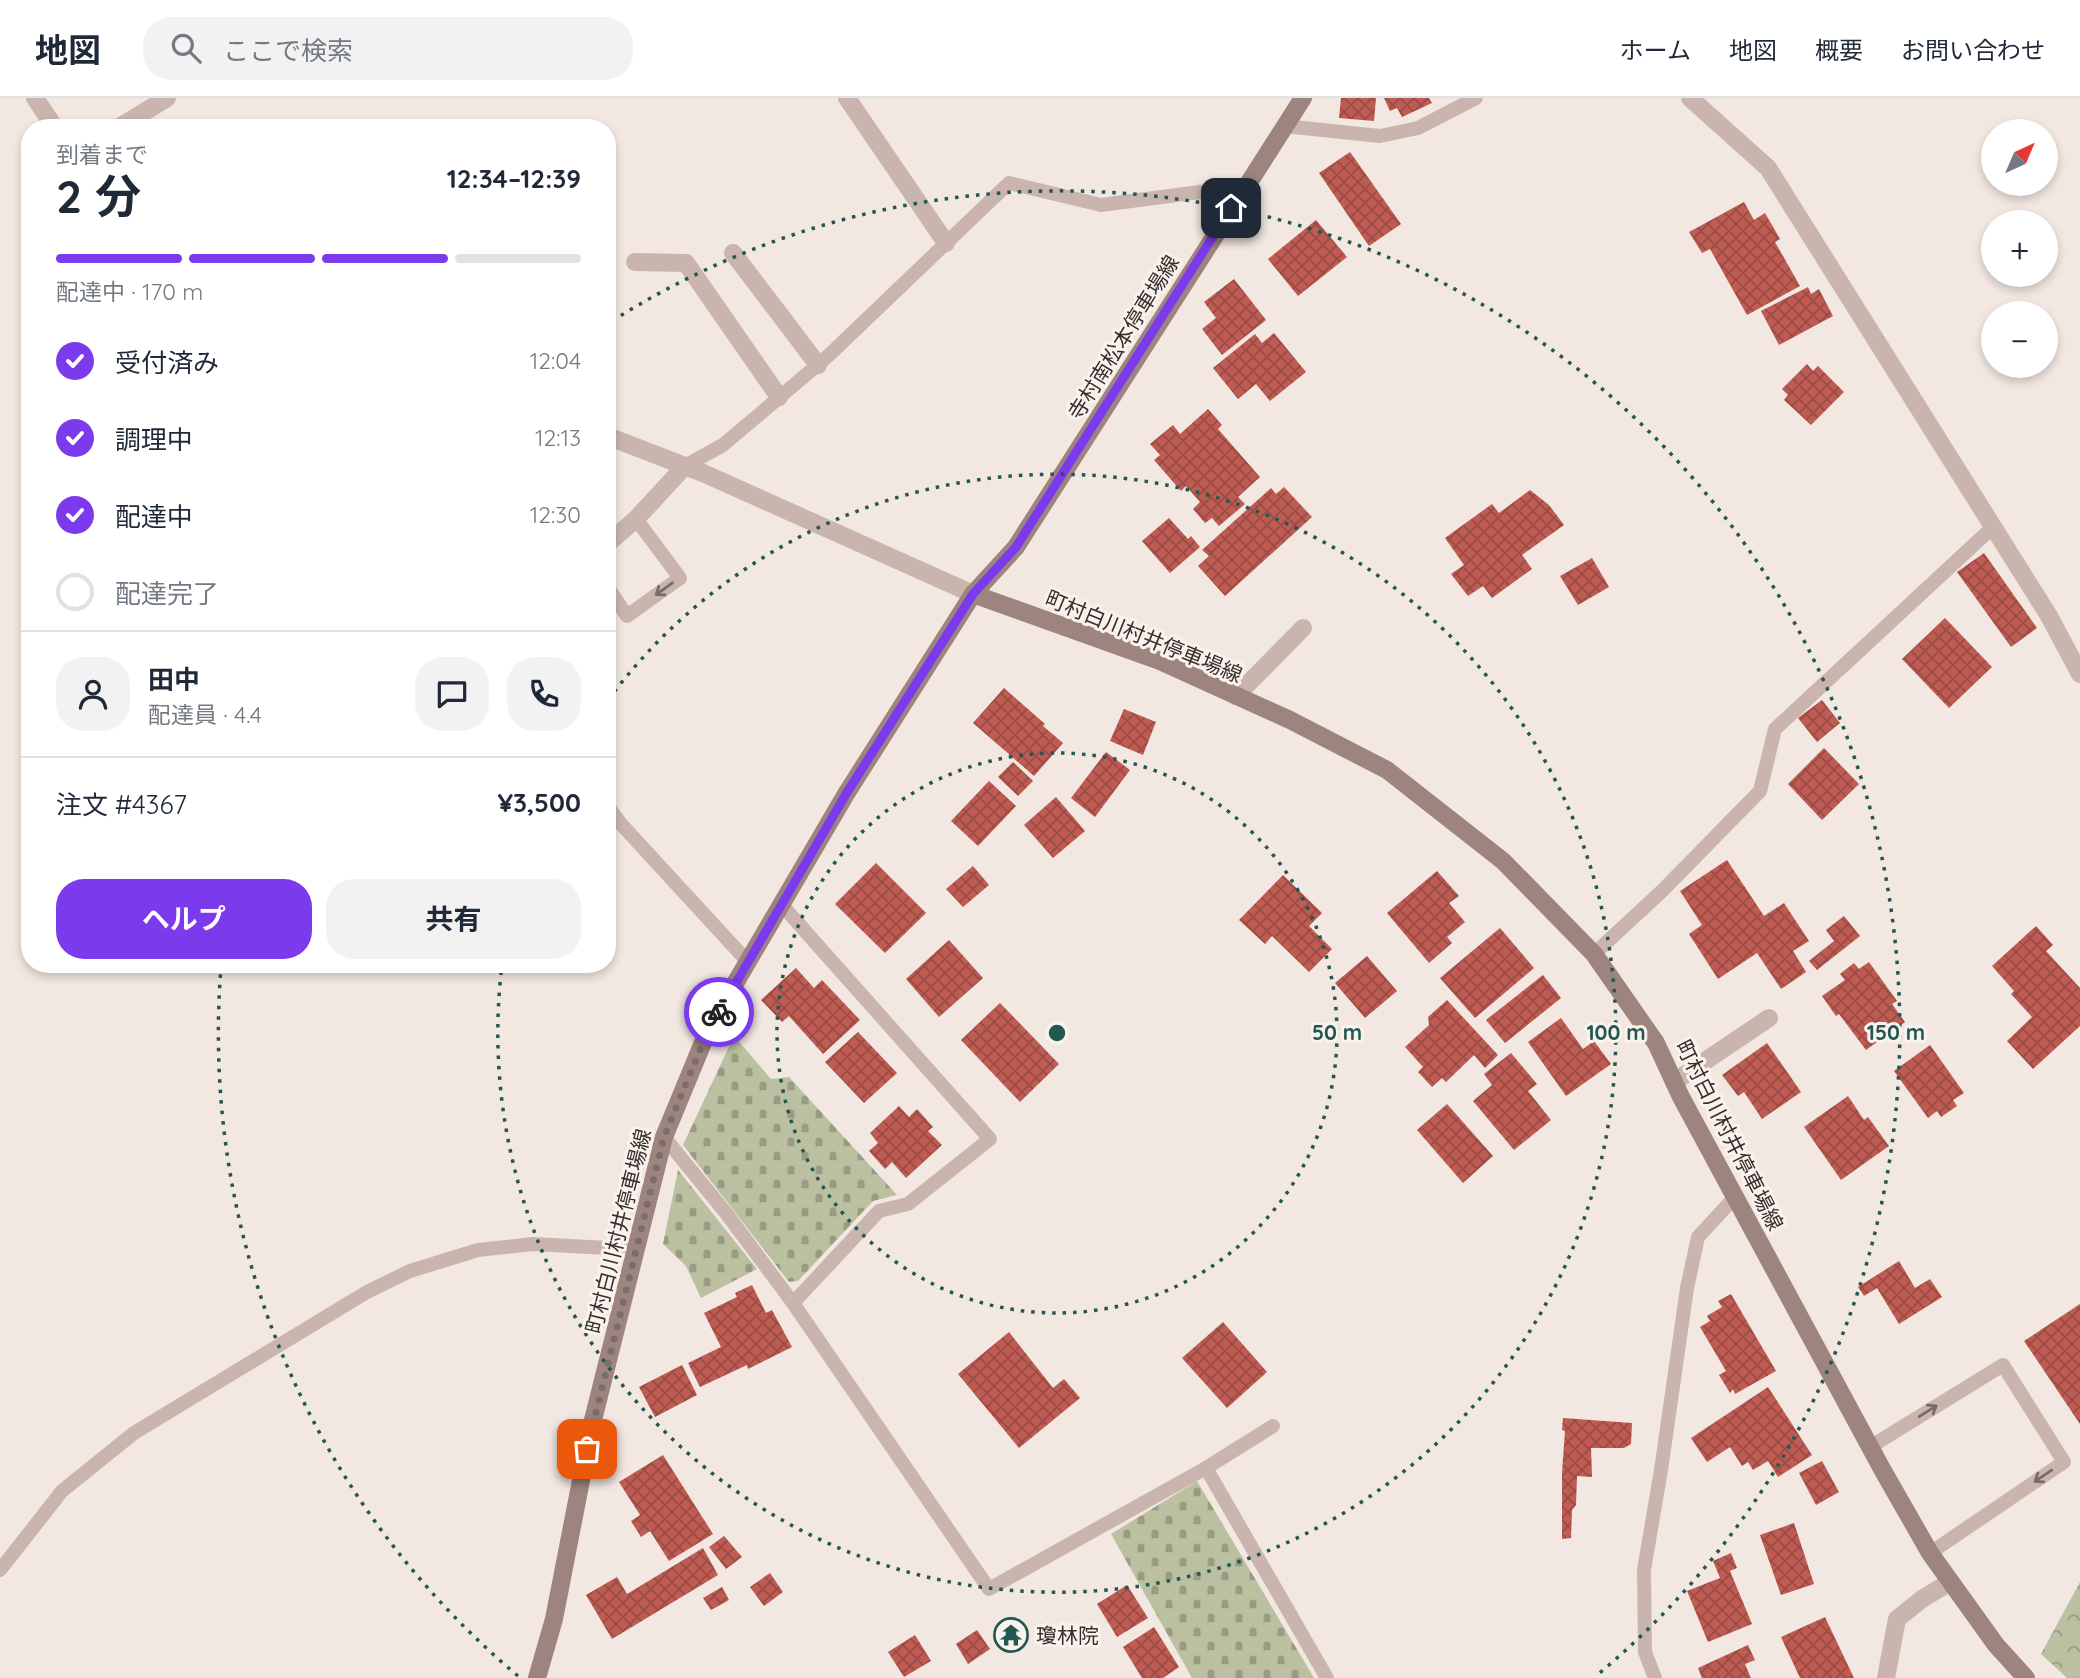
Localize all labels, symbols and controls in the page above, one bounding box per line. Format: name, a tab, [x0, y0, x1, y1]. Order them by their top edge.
search box	[143, 17, 633, 80]
text: 地図	[35, 29, 101, 70]
icon: search	[167, 29, 205, 67]
text: ここで検索	[223, 34, 353, 67]
text: ホーム	[1620, 35, 1691, 65]
text: 地図	[1729, 35, 1777, 65]
text: 概要	[1815, 35, 1863, 65]
text: お問い合わせ	[1901, 35, 2045, 65]
north arrow	[1981, 119, 2058, 196]
map controls	[1981, 119, 2058, 378]
text: 到着まで	[56, 140, 148, 169]
text: 12:34–12:39	[447, 162, 581, 195]
text: 2 分	[56, 167, 141, 225]
pin	[1201, 178, 1261, 238]
icon: home	[1212, 189, 1250, 227]
button: +	[1981, 210, 2058, 287]
street label: 寺村南松本停車場線	[1062, 250, 1184, 424]
text: 配達中 · 170 m	[56, 277, 203, 306]
button: −	[1981, 301, 2058, 378]
icon: check	[56, 342, 94, 380]
text: 受付済み	[115, 346, 219, 379]
text: 12:04	[530, 346, 581, 375]
icon: check	[56, 419, 94, 457]
text: 調理中	[115, 423, 193, 456]
text: 12:13	[535, 423, 581, 452]
icon: check	[56, 496, 94, 534]
text: 配達中	[115, 500, 193, 533]
text: 12:30	[530, 500, 581, 529]
text: 配達完了	[115, 577, 219, 610]
one-way arrow	[655, 582, 674, 597]
street label: 町村白川村井停車場線	[1042, 585, 1246, 687]
button: person	[56, 657, 130, 731]
button: chat	[415, 657, 489, 731]
button: phone	[507, 657, 581, 731]
text: 田中	[148, 663, 200, 696]
text: 配達員 · 4.4	[148, 700, 262, 729]
text: ¥3,500	[497, 786, 581, 819]
text: 注文 #4367	[56, 788, 187, 821]
button: ヘルプ	[56, 879, 312, 959]
button: 共有	[326, 879, 581, 959]
courier	[684, 977, 754, 1047]
icon: bike	[700, 993, 738, 1031]
text: 50 m	[1312, 1019, 1362, 1045]
text: 100 m	[1586, 1019, 1646, 1045]
text: 150 m	[1867, 1019, 1925, 1045]
centre of rings	[1045, 1021, 1069, 1045]
street label: 町村白川村井停車場線	[1671, 1036, 1789, 1234]
street label: 町村白川村井停車場線	[580, 1126, 656, 1336]
one-way arrow	[1918, 1403, 1938, 1417]
pin	[557, 1419, 617, 1479]
icon: bag	[568, 1430, 606, 1468]
one-way arrow	[2034, 1469, 2053, 1483]
temple icon: 瓊林院	[992, 1616, 1030, 1654]
place label: 瓊林院	[1036, 1622, 1099, 1648]

